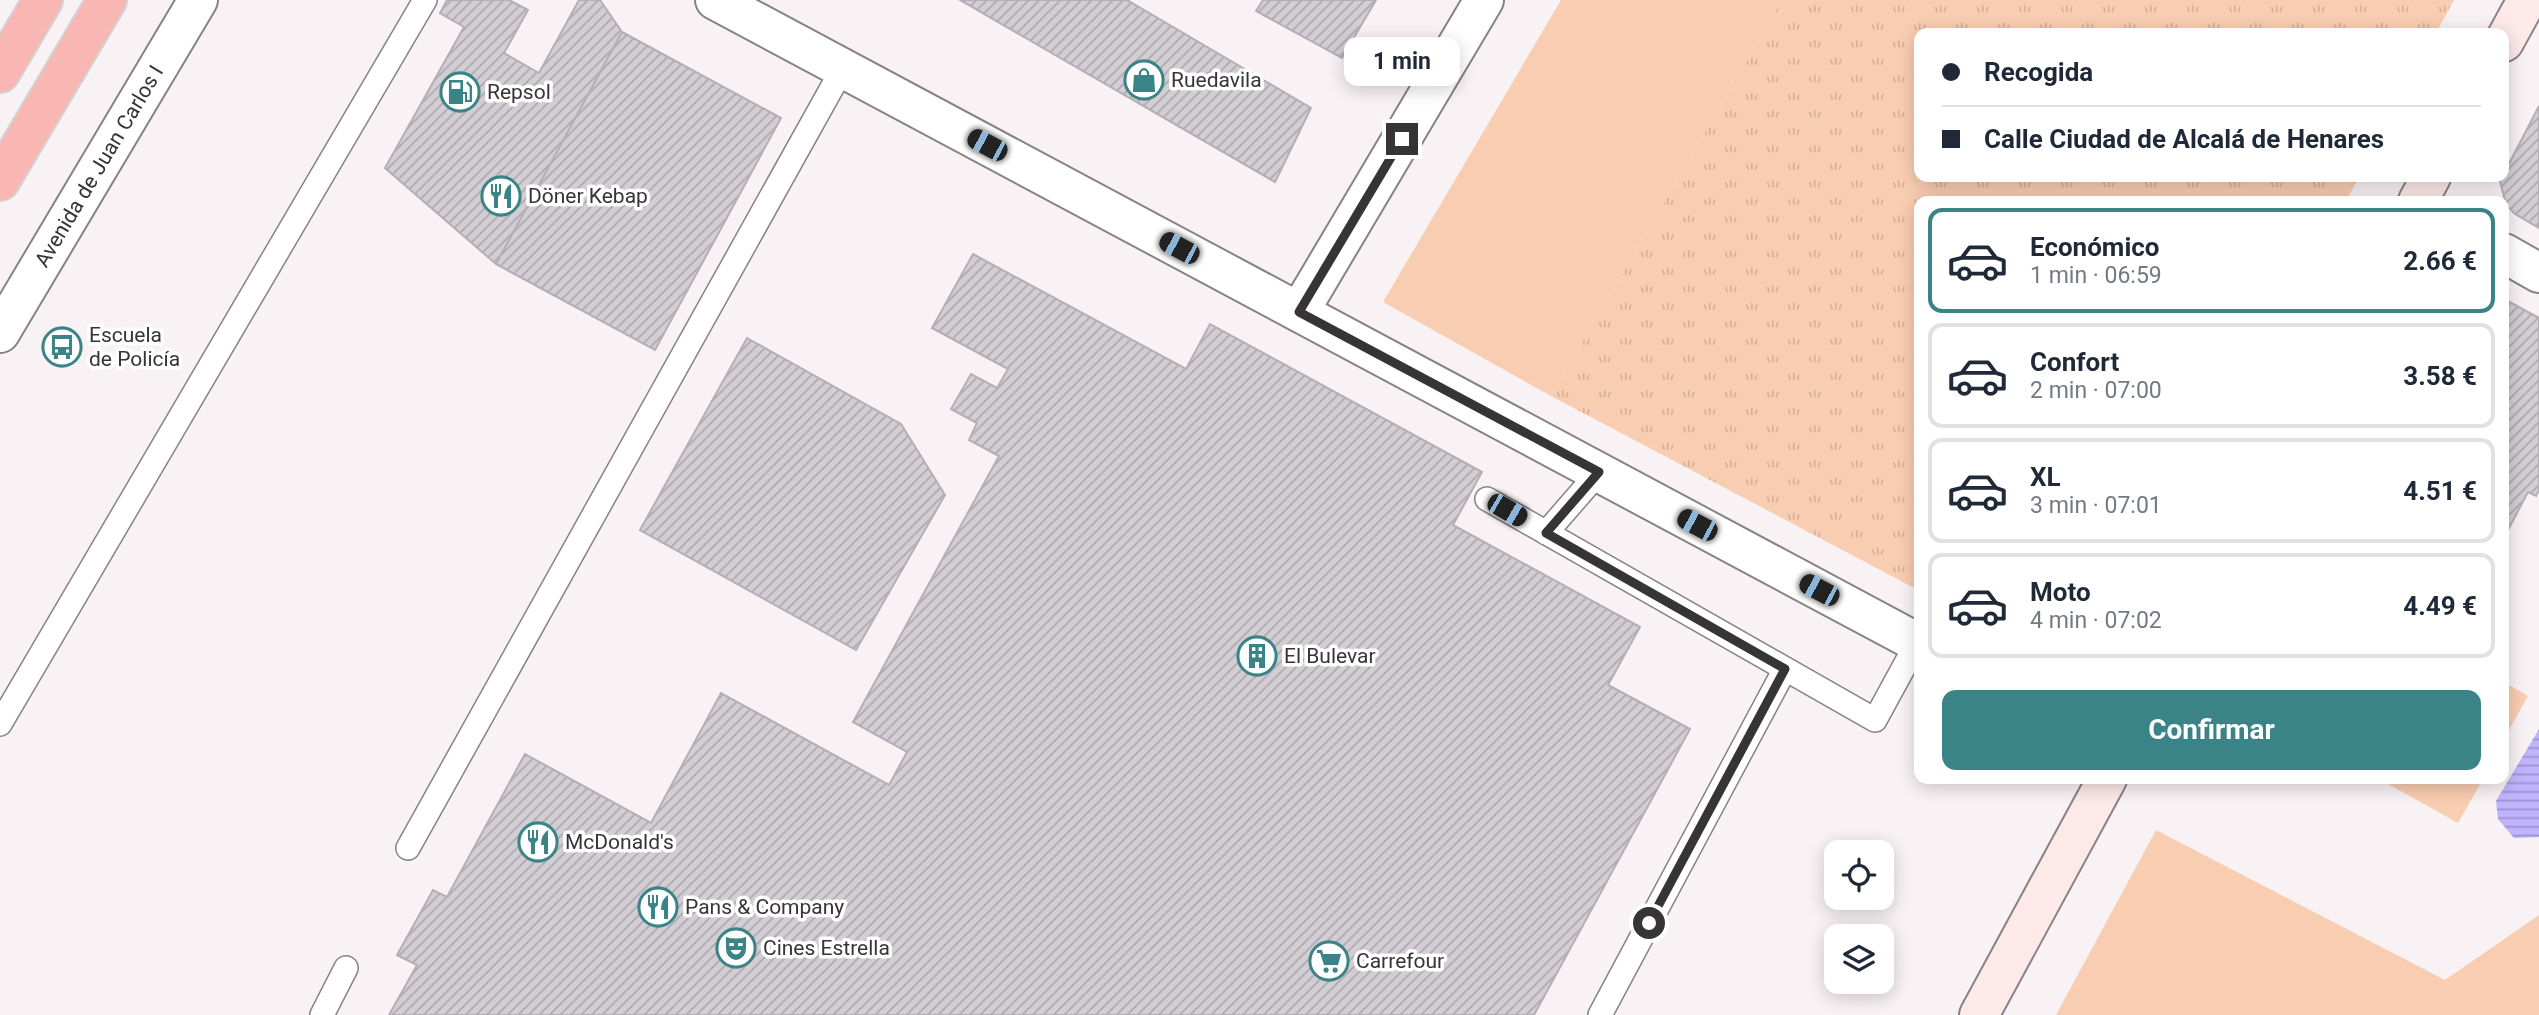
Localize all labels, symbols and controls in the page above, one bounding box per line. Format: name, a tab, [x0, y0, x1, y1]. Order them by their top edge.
callout: 1 min	[1344, 38, 1460, 86]
text: 1 min	[1373, 48, 1431, 75]
text: Recogida	[1984, 57, 2093, 87]
shop icon: Ruedavila	[1123, 59, 1165, 101]
street label: Avenida de Juan Carlos I	[30, 61, 168, 271]
place label: Ruedavila	[1171, 68, 1262, 92]
fuel station icon: Repsol	[439, 71, 481, 113]
place label: Repsol	[487, 80, 551, 104]
route end	[1386, 123, 1418, 155]
text: Calle Ciudad de Alcalá de Henares	[1984, 124, 2384, 154]
car	[964, 126, 1011, 164]
restaurant icon: Döner Kebap	[480, 175, 522, 217]
place label: Döner Kebap	[528, 184, 648, 208]
car	[1156, 229, 1203, 267]
icon: car	[1946, 229, 2009, 292]
text: Económico	[2030, 232, 2159, 262]
text: 2.66 €	[2403, 246, 2477, 276]
text: 1 min · 06:59	[2030, 262, 2162, 289]
place label: Escuela de Policía	[89, 323, 180, 371]
bus stop icon: Escuela de Policía	[41, 326, 83, 368]
icon: car	[1946, 344, 2009, 407]
text: Confort	[2030, 347, 2119, 377]
text: 3.58 €	[2403, 361, 2477, 391]
text: 2 min · 07:00	[2030, 377, 2162, 404]
icon: car	[1946, 459, 2009, 522]
text: XL	[2030, 462, 2061, 492]
text: 4.51 €	[2403, 476, 2477, 506]
car	[1484, 490, 1531, 530]
text: 3 min · 07:01	[2030, 492, 2162, 519]
car	[1674, 506, 1721, 544]
car	[1796, 571, 1843, 609]
icon: car	[1946, 574, 2009, 637]
text: Moto	[2030, 577, 2091, 607]
text: 4.49 €	[2403, 591, 2477, 621]
text: 4 min · 07:02	[2030, 607, 2162, 634]
building icon: El Bulevar	[1236, 635, 1278, 677]
place label: El Bulevar	[1284, 644, 1376, 668]
button: Confirmar	[1942, 690, 2481, 770]
restaurant icon: McDonald's	[517, 821, 559, 863]
place label: McDonald's	[565, 830, 674, 854]
map controls	[1824, 840, 1894, 994]
button: locate	[1824, 840, 1894, 910]
restaurant icon: Pans & Company	[637, 886, 679, 928]
place label: Pans & Company	[685, 895, 844, 919]
route start	[1633, 907, 1665, 939]
button: layers	[1824, 924, 1894, 994]
theatre icon: Cines Estrella	[715, 927, 757, 969]
place label: Cines Estrella	[763, 936, 890, 960]
supermarket icon: Carrefour	[1308, 940, 1350, 982]
place label: Carrefour	[1356, 949, 1444, 973]

